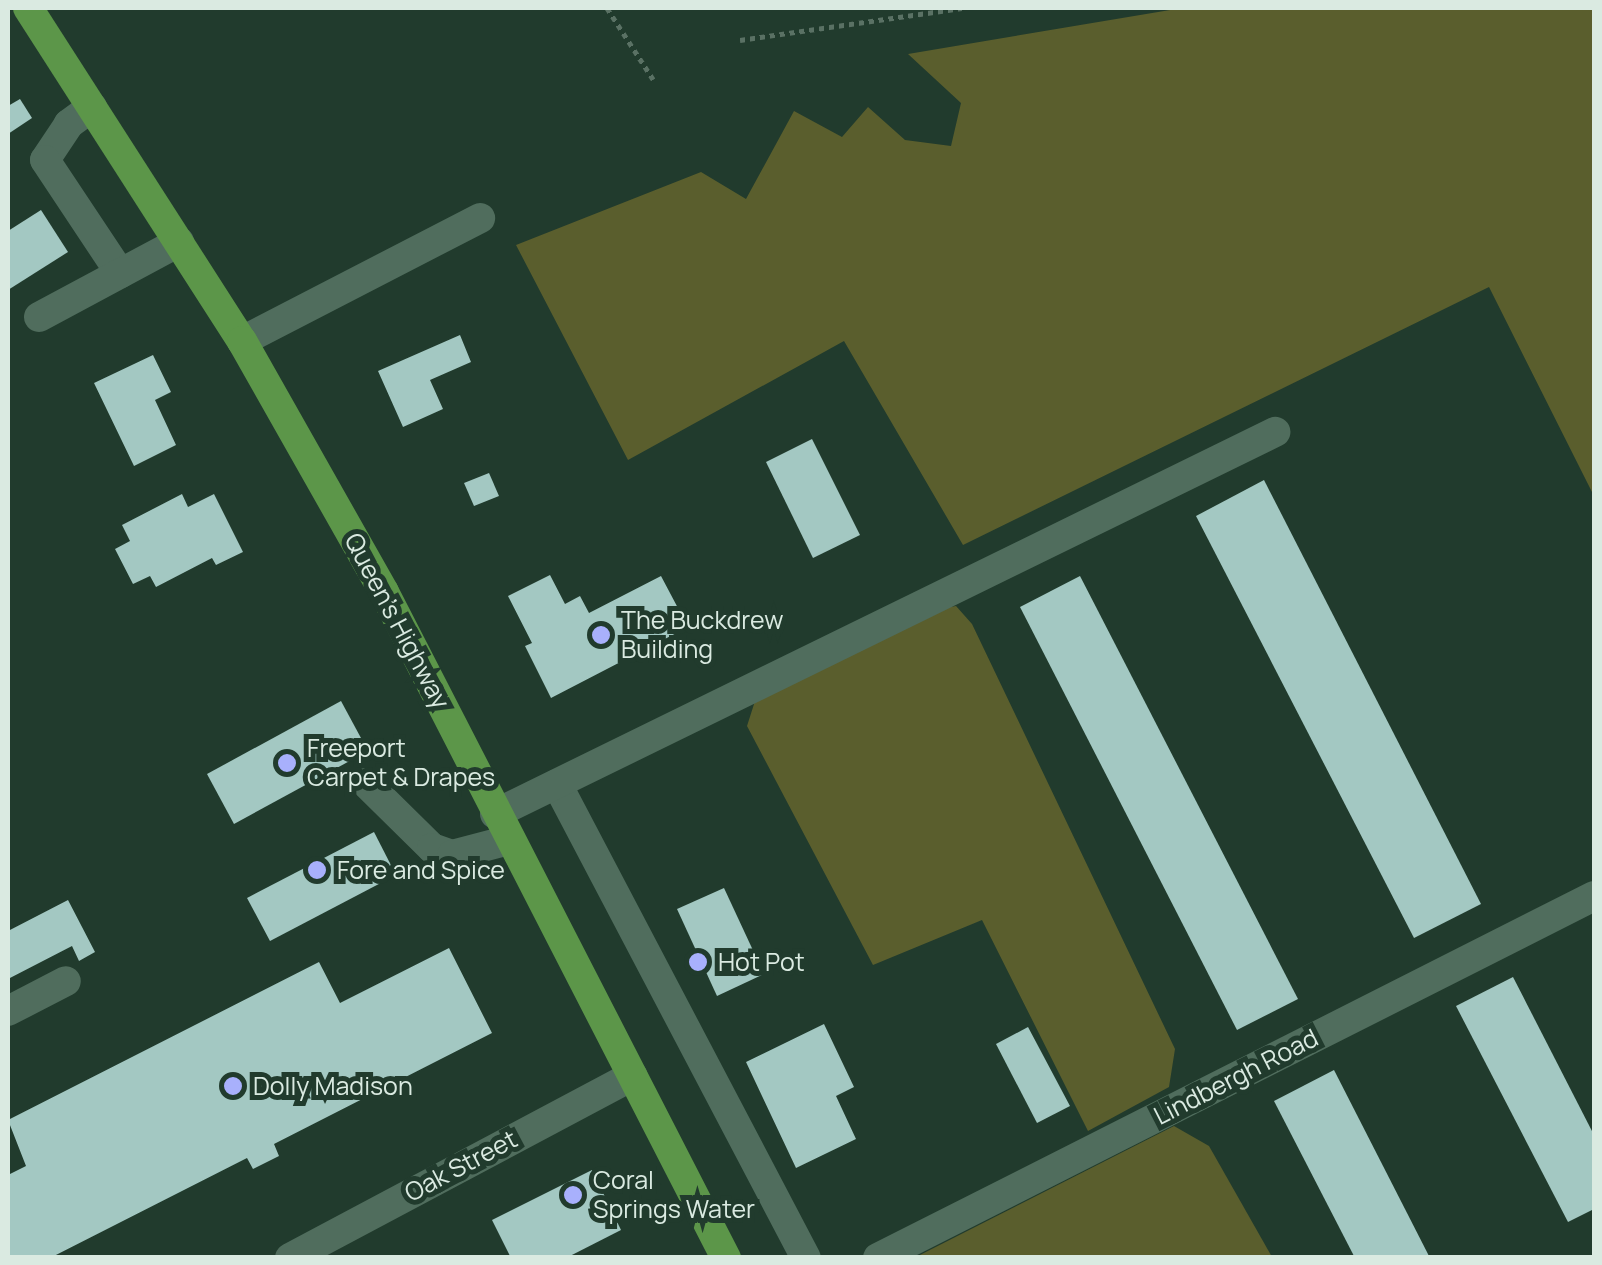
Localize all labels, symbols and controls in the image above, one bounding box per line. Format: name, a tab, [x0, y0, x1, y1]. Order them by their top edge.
street label: Queen's Highway	[338, 528, 456, 714]
place label: The Buckdrew Building	[621, 606, 783, 665]
marker: The Buckdrew Building	[590, 624, 612, 646]
place label: Freeport Carpet & Drapes	[307, 734, 495, 793]
marker: Freeport Carpet & Drapes	[276, 752, 298, 774]
place label: Fore and Spice	[337, 855, 505, 885]
marker: Fore and Spice	[306, 859, 328, 881]
place label: Hot Pot	[718, 947, 805, 977]
marker: Hot Pot	[687, 951, 709, 973]
street label: Lindbergh Road	[1149, 1023, 1323, 1131]
place label: Dolly Madison	[253, 1071, 413, 1101]
marker: Dolly Madison	[222, 1075, 244, 1097]
street label: Oak Street	[400, 1124, 522, 1208]
place label: Coral Springs Water	[593, 1166, 755, 1225]
marker: Coral Springs Water	[562, 1184, 584, 1206]

